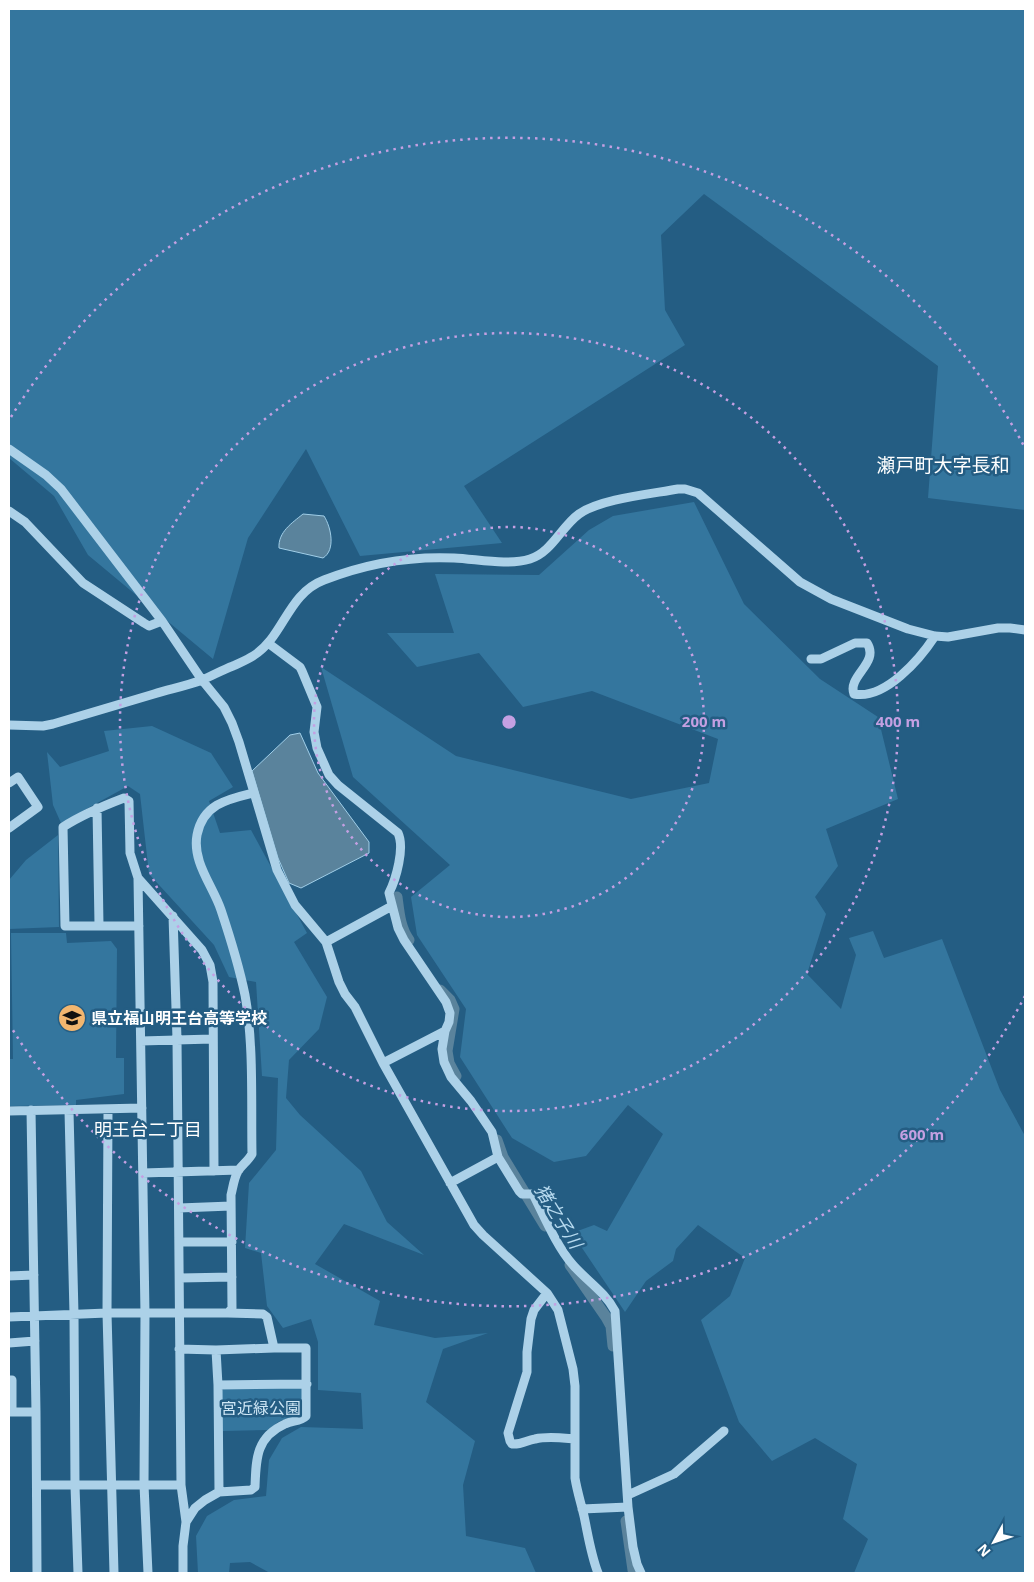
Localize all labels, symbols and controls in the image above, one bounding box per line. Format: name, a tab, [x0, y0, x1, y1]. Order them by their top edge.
district label: 瀬戸町大字長和	[876, 452, 1010, 478]
text: 200 m	[682, 711, 726, 731]
text: 400 m	[876, 711, 920, 731]
centre of rings	[500, 713, 518, 731]
school or university icon: 県立福山明王台高等学校	[57, 1003, 87, 1033]
place label: 県立福山明王台高等学校	[91, 1007, 267, 1029]
district label: 明王台二丁目	[94, 1117, 202, 1141]
text: 600 m	[900, 1124, 944, 1144]
water label: 猪之子川	[530, 1179, 589, 1255]
park label: 宮近緑公園	[221, 1397, 301, 1419]
north arrow	[969, 1517, 1019, 1567]
text: N	[973, 1540, 995, 1561]

